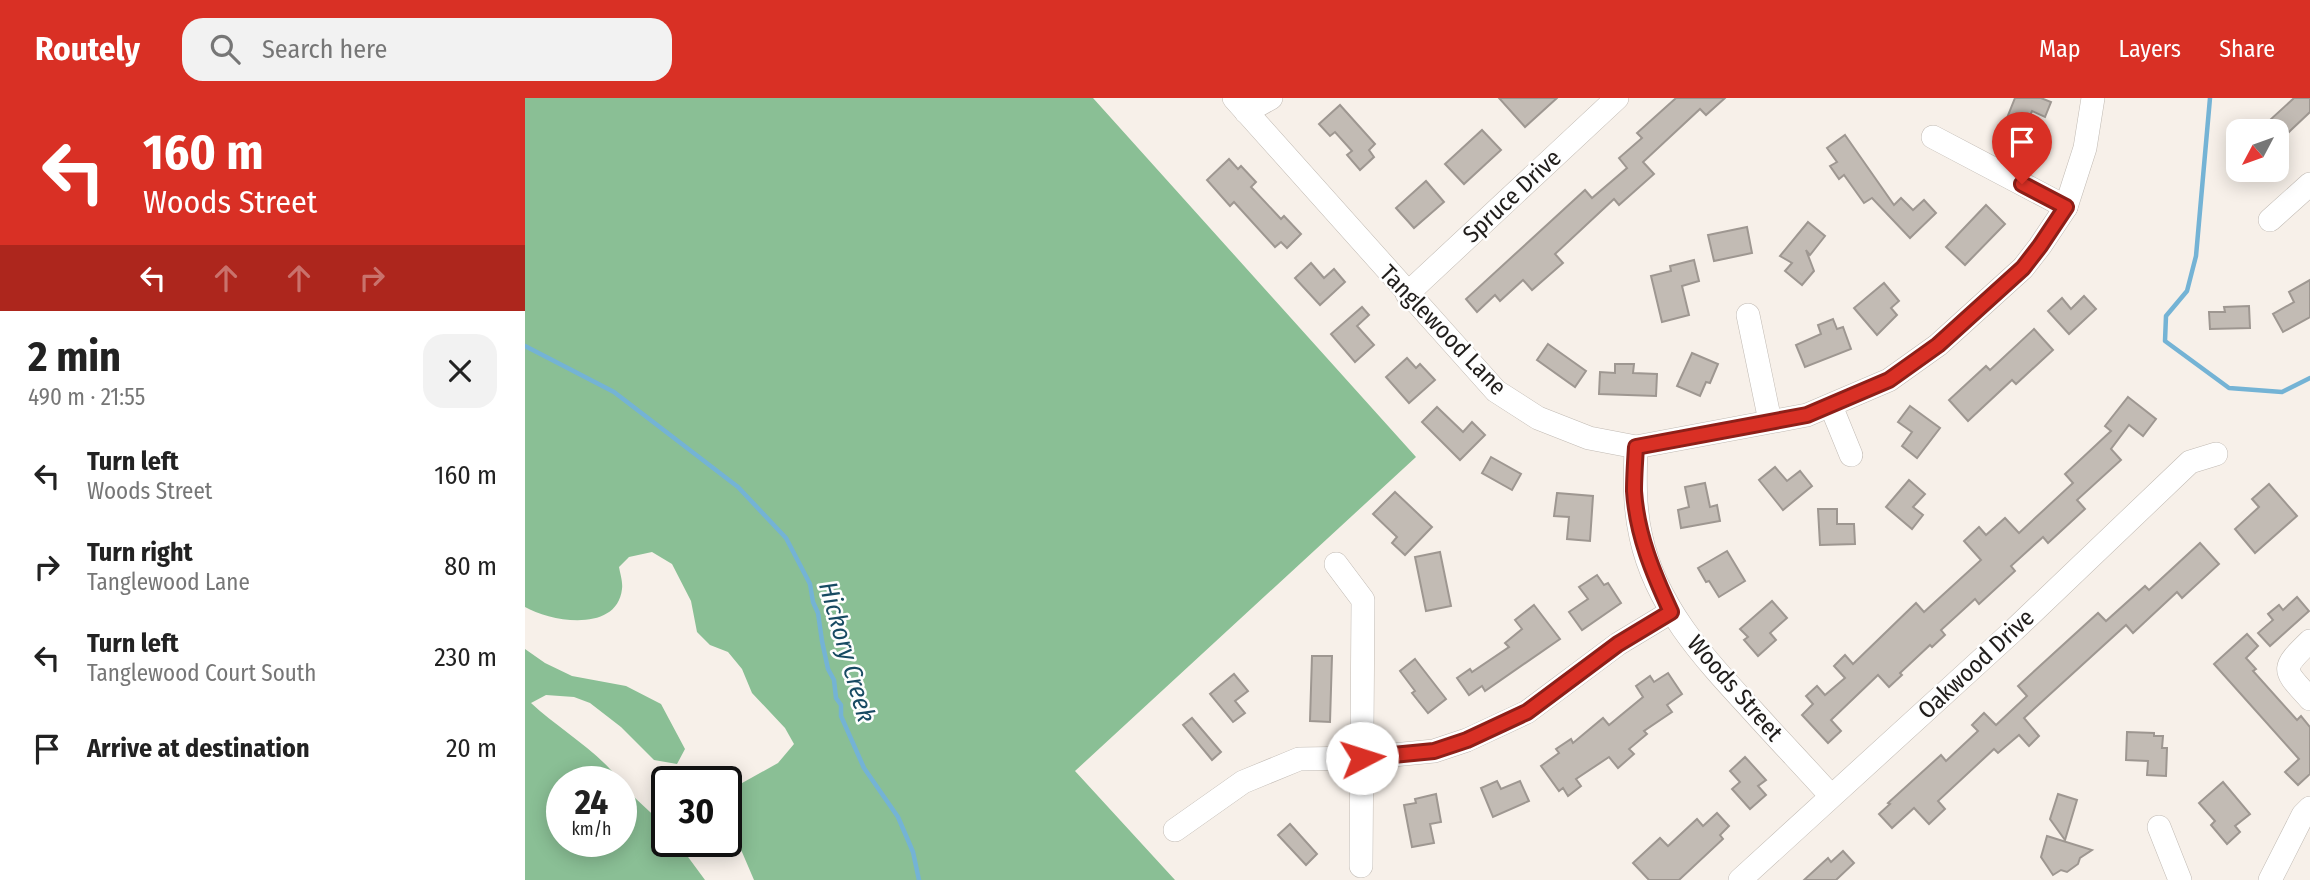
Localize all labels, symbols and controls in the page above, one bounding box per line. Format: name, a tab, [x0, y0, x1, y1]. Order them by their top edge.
search box	[182, 18, 672, 81]
text: Routely	[35, 29, 140, 69]
icon: search	[206, 30, 244, 68]
text: Search here	[262, 34, 387, 65]
text: Map	[2039, 35, 2081, 63]
text: Layers	[2119, 35, 2181, 63]
text: Share	[2219, 35, 2275, 63]
pin	[1992, 112, 2052, 184]
north arrow	[2226, 119, 2289, 182]
map controls	[2226, 119, 2289, 182]
text: 160 m	[143, 123, 264, 182]
icon: arrive	[2003, 123, 2041, 161]
icon: left	[28, 126, 119, 217]
street label: Spruce Drive	[1457, 144, 1567, 248]
text: Woods Street	[143, 183, 317, 221]
icon: left	[134, 259, 172, 297]
icon: ahead	[207, 259, 245, 297]
icon: ahead	[280, 259, 318, 297]
icon: right	[353, 259, 391, 297]
street label: Tanglewood Lane	[1374, 259, 1512, 401]
text: 2 min	[28, 332, 121, 382]
button: close	[423, 334, 497, 408]
text: 490 m · 21:55	[28, 383, 145, 411]
text: Turn left	[87, 446, 179, 477]
icon: left	[28, 457, 66, 495]
text: 160 m	[434, 460, 497, 491]
text: Woods Street	[87, 477, 212, 505]
text: Turn right	[87, 537, 193, 568]
icon: right	[28, 548, 66, 586]
text: 80 m	[444, 551, 497, 582]
text: Tanglewood Lane	[87, 568, 250, 596]
water label: Hickory Creek	[812, 578, 882, 726]
street label: Oakwood Drive	[1912, 603, 2040, 725]
text: Turn left	[87, 628, 179, 659]
street label: Woods Street	[1682, 629, 1789, 747]
icon: left	[28, 639, 66, 677]
text: 230 m	[434, 642, 497, 673]
text: Tanglewood Court South	[87, 659, 317, 687]
position arrow	[1325, 721, 1399, 795]
icon: arrive	[28, 730, 66, 768]
text: Arrive at destination	[87, 733, 310, 764]
text: 20 m	[446, 733, 497, 764]
speed limit sign: 30	[651, 766, 742, 857]
text: 24	[575, 781, 608, 823]
text: km/h	[571, 818, 612, 840]

